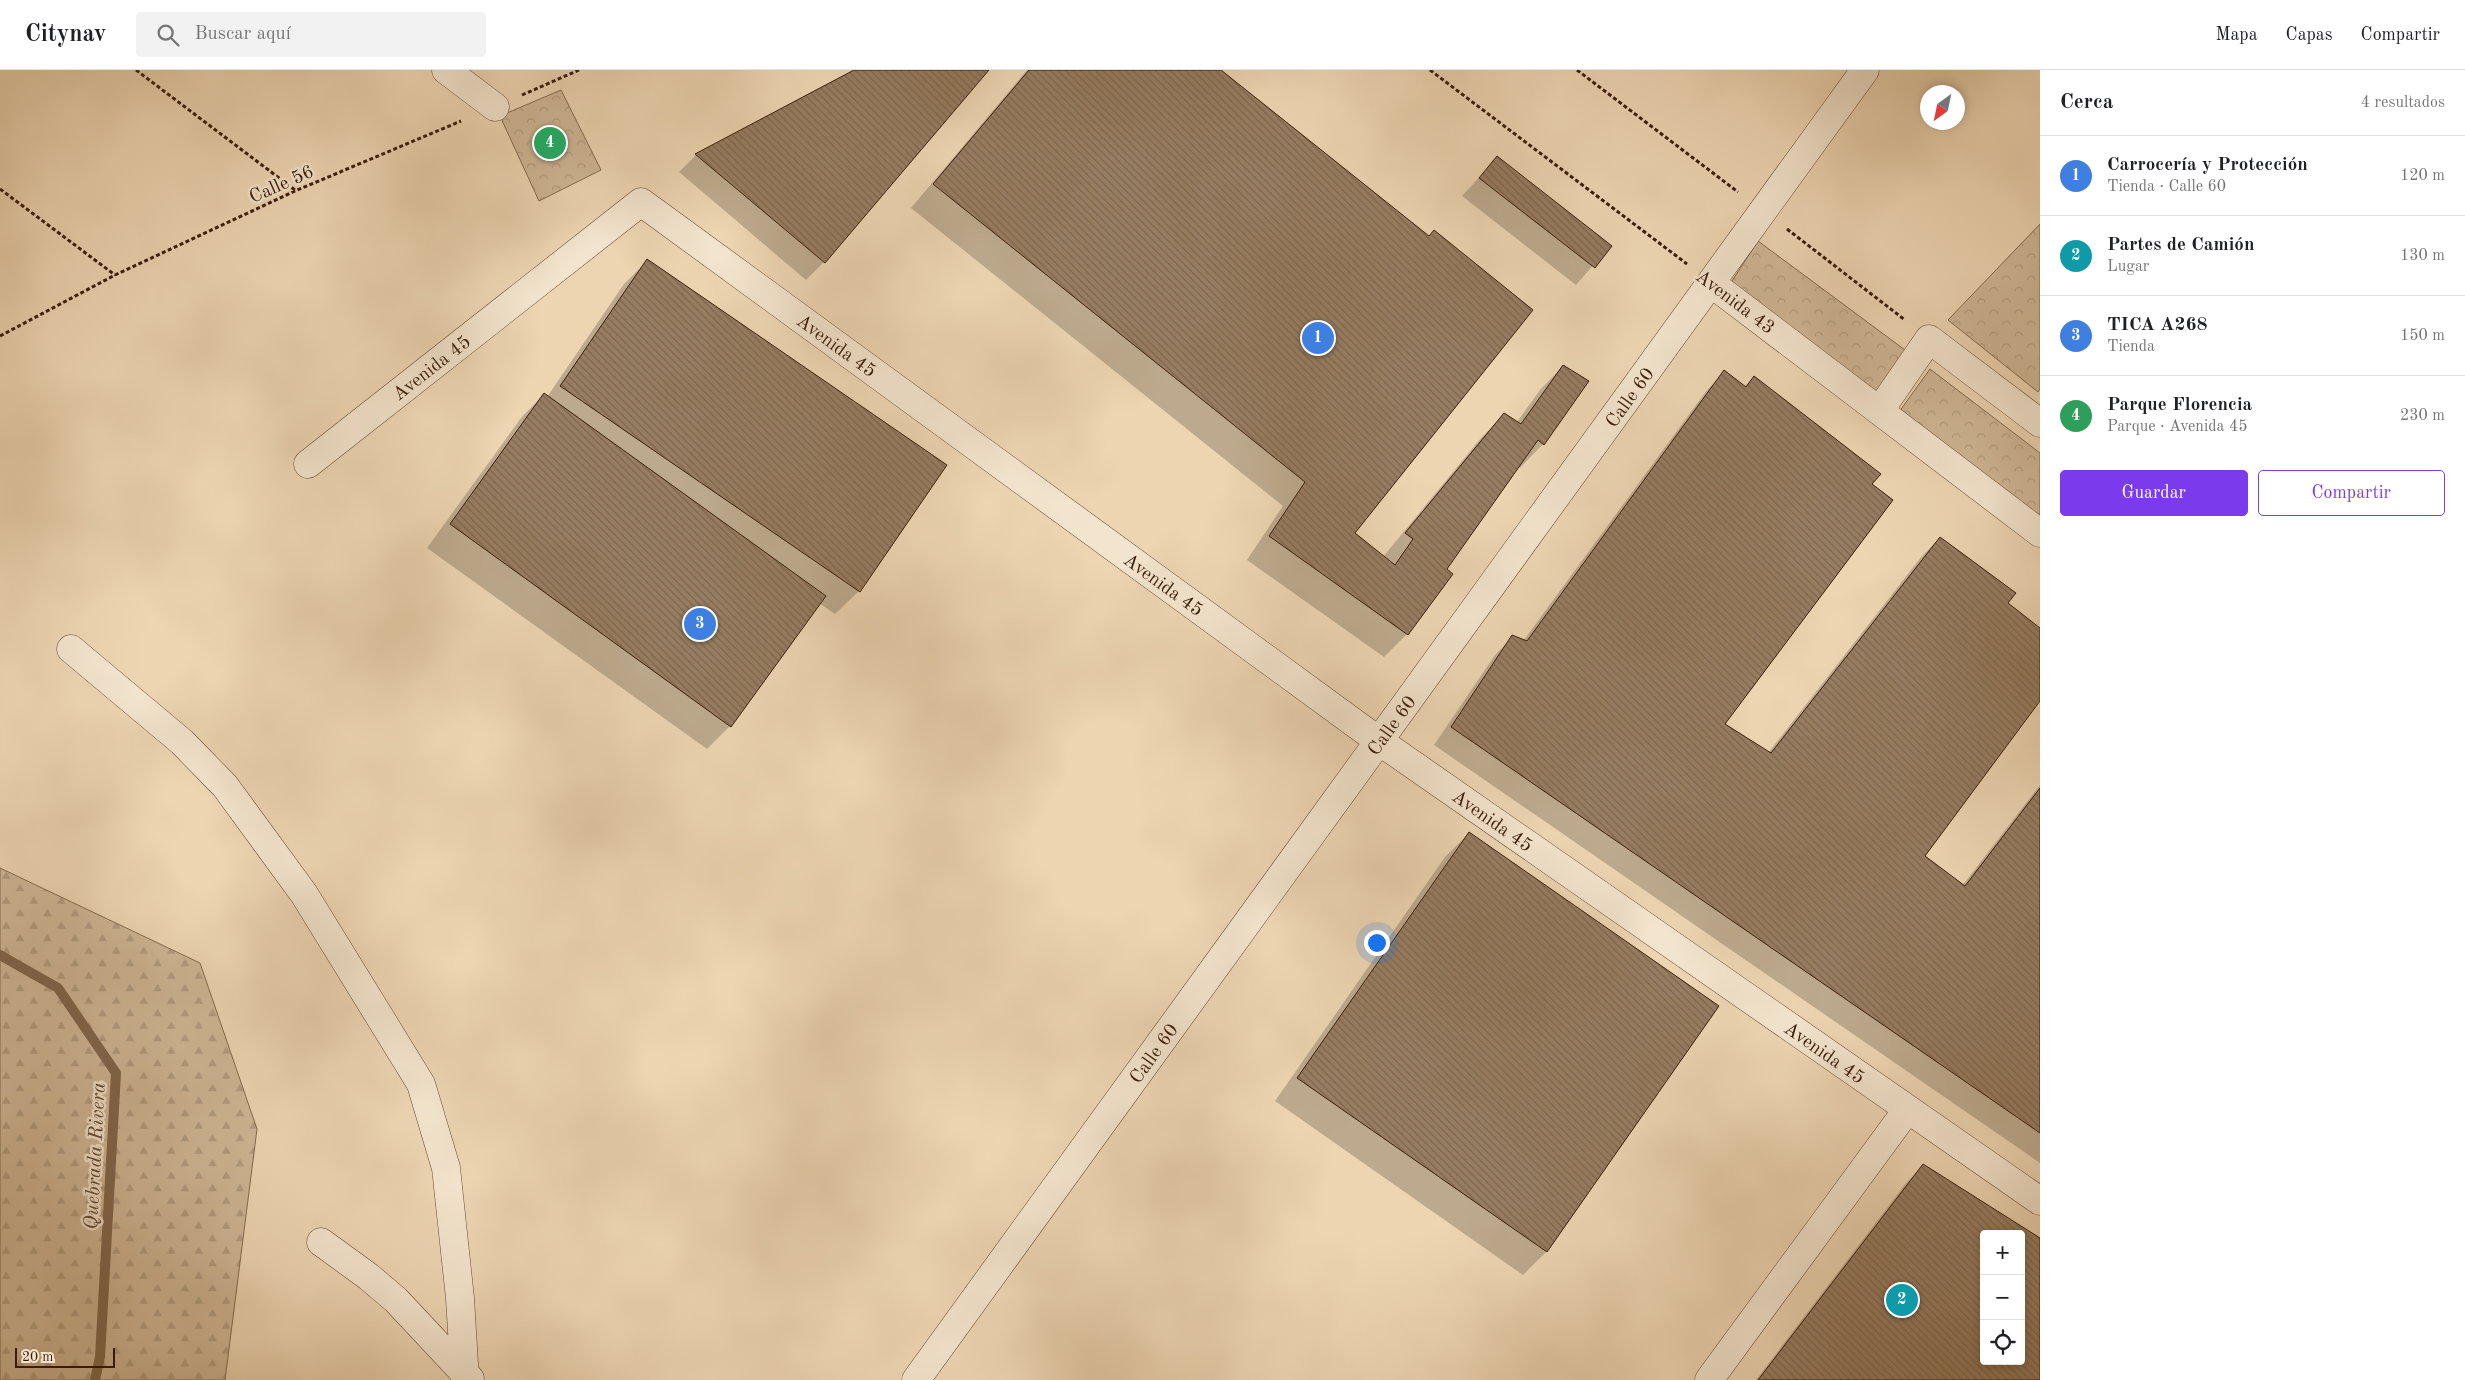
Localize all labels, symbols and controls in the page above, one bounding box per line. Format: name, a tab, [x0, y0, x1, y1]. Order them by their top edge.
search box	[136, 12, 486, 57]
icon: search	[154, 21, 182, 49]
text: Citynav	[25, 23, 106, 47]
text: Buscar aquí	[194, 25, 291, 44]
text: Mapa	[2215, 26, 2258, 44]
text: Capas	[2286, 26, 2333, 44]
text: Compartir	[2361, 26, 2440, 44]
north arrow	[1920, 85, 1965, 130]
text: Cerca	[2060, 92, 2113, 113]
text: 4 resultados	[2361, 95, 2445, 111]
pin: 4	[534, 124, 566, 162]
text: Carrocería y Protección	[2107, 156, 2308, 175]
street label: Calle 56	[247, 163, 317, 208]
text: 1	[2071, 168, 2081, 184]
text: 120 m	[2400, 168, 2445, 184]
text: Tienda · Calle 60	[2107, 179, 2226, 195]
text: Partes de Camión	[2107, 236, 2254, 255]
text: 2	[2071, 248, 2081, 264]
text: 130 m	[2400, 248, 2445, 264]
text: Lugar	[2107, 259, 2149, 275]
street label: Avenida 43	[1692, 267, 1777, 339]
street label: Avenida 45	[792, 312, 879, 382]
text: TICA A268	[2107, 316, 2207, 335]
pin: 1	[1302, 319, 1334, 357]
text: 3	[2071, 328, 2081, 344]
text: 150 m	[2400, 328, 2445, 344]
street label: Avenida 45	[390, 333, 475, 405]
text: Tienda	[2107, 339, 2155, 355]
street label: Calle 60	[1603, 365, 1659, 432]
text: Parque Florencia	[2107, 396, 2252, 415]
text: 4	[2071, 408, 2081, 424]
text: 230 m	[2400, 408, 2445, 424]
text: Parque · Avenida 45	[2107, 419, 2248, 435]
button: Guardar	[2060, 470, 2248, 516]
button: Compartir	[2258, 470, 2445, 516]
street label: Avenida 45	[1119, 551, 1206, 621]
pin: 3	[684, 605, 716, 643]
street label: Calle 60	[1365, 693, 1421, 760]
street label: Avenida 45	[1448, 788, 1535, 857]
your location	[1364, 930, 1390, 956]
street label: Avenida 45	[1780, 1020, 1867, 1089]
street label: Calle 60	[1127, 1021, 1183, 1088]
water label: Quebrada Rivera	[82, 1082, 110, 1230]
map controls	[1980, 1230, 2025, 1365]
button: +	[1980, 1230, 2025, 1275]
button: −	[1980, 1275, 2025, 1320]
pin: 2	[1886, 1281, 1918, 1319]
button: locate	[1980, 1320, 2025, 1365]
scale bar	[15, 1345, 115, 1368]
text: 20 m	[22, 1350, 53, 1364]

